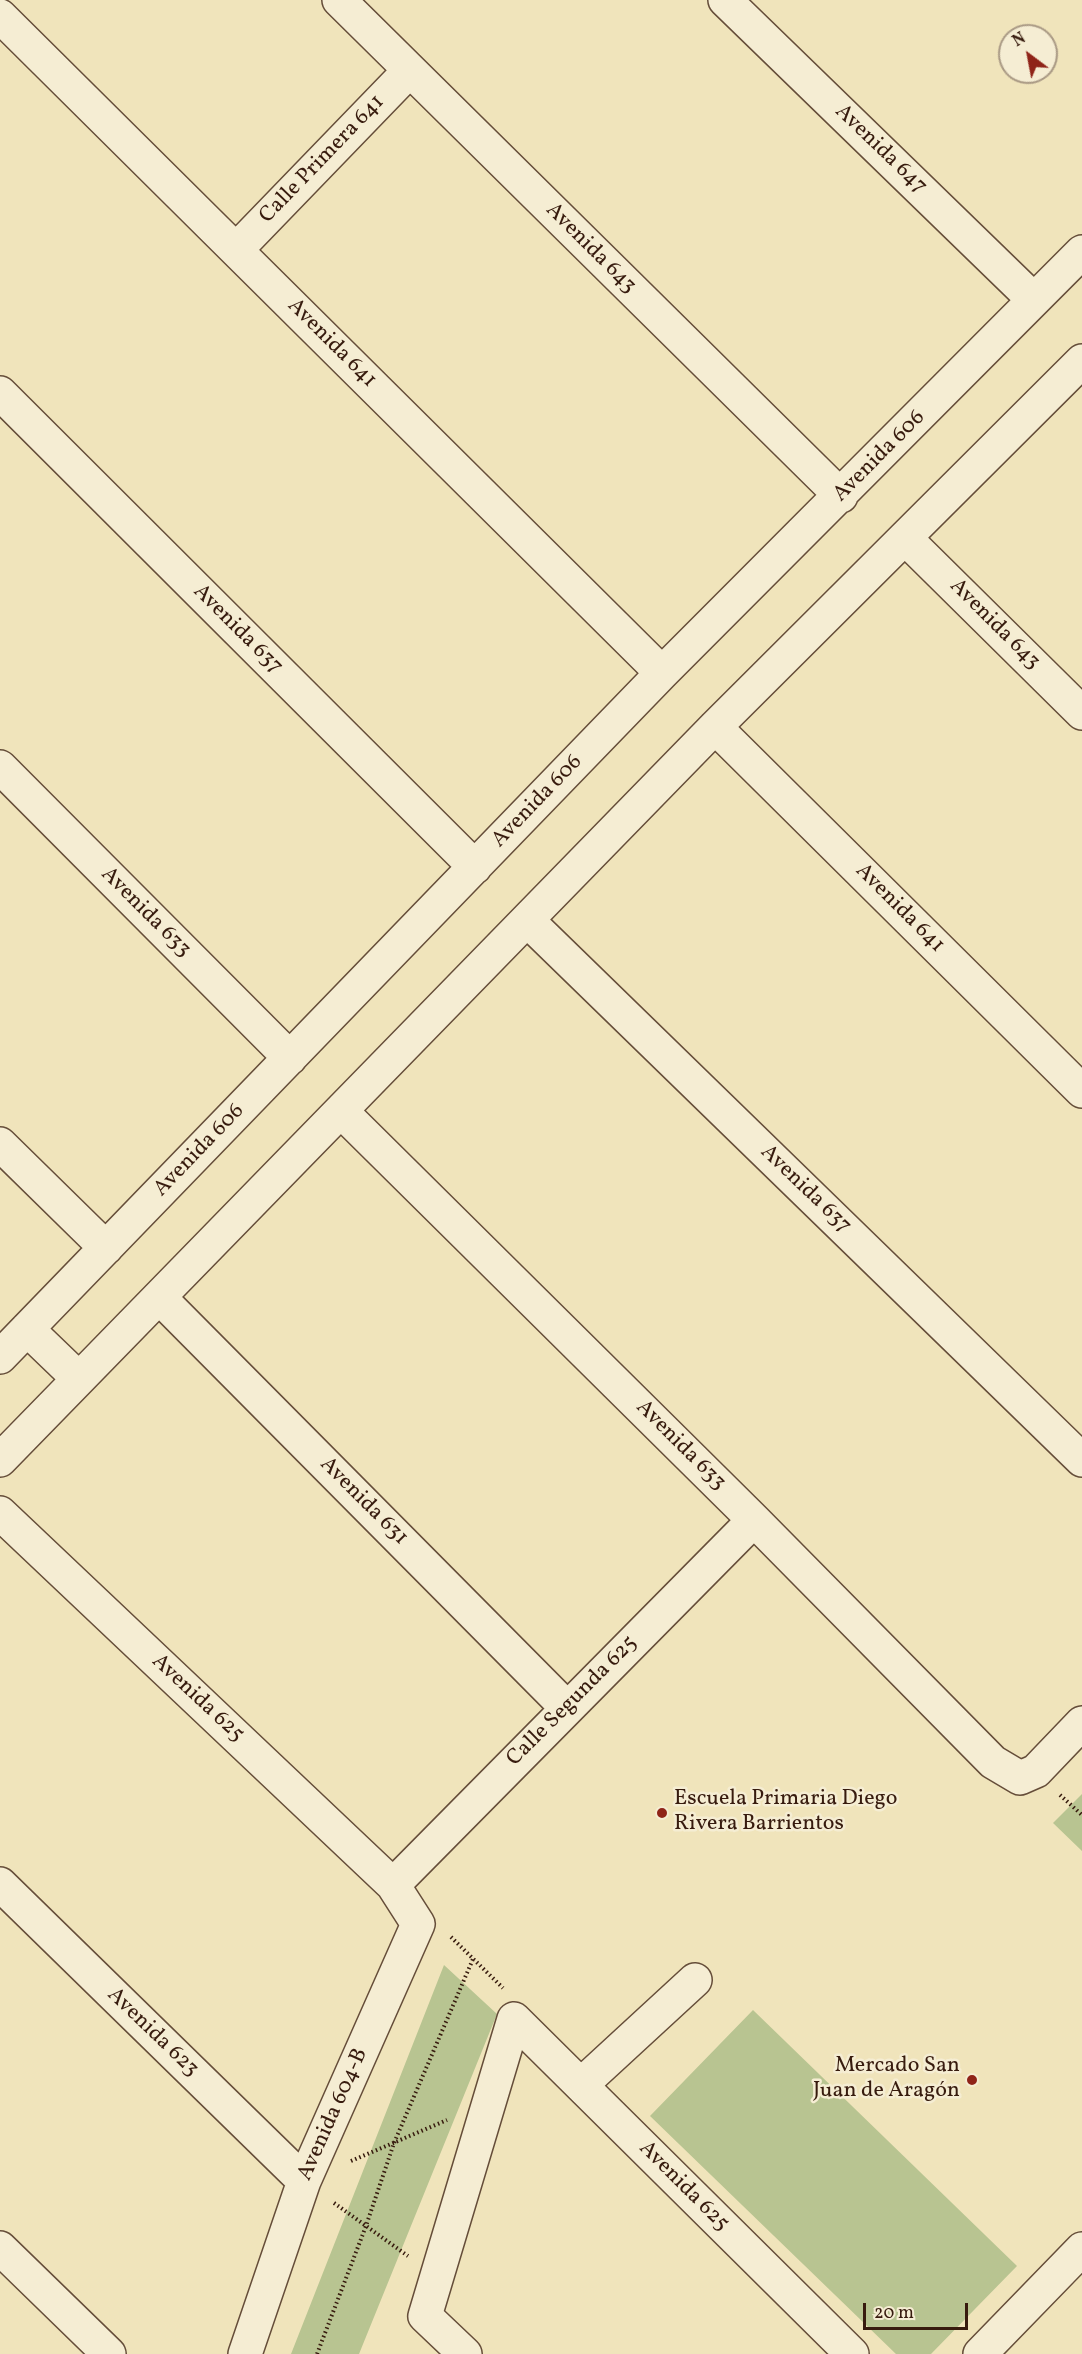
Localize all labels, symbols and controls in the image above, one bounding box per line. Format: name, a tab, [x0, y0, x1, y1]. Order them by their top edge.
north arrow	[998, 24, 1058, 84]
text: N	[1009, 28, 1030, 53]
street label: Calle Primera 641	[255, 90, 391, 230]
street label: Avenida 647	[828, 100, 932, 200]
street label: Avenida 643	[539, 198, 641, 300]
street label: Avenida 641	[281, 294, 381, 394]
street label: Avenida 606	[828, 405, 932, 509]
street label: Avenida 643	[943, 574, 1045, 676]
street label: Avenida 637	[187, 580, 287, 680]
street label: Avenida 606	[487, 750, 589, 854]
street label: Avenida 641	[849, 859, 949, 959]
street label: Avenida 633	[94, 862, 196, 964]
street label: Avenida 606	[149, 1099, 251, 1203]
street label: Avenida 637	[754, 1140, 856, 1240]
street label: Avenida 633	[629, 1395, 731, 1497]
street label: Avenida 631	[313, 1452, 413, 1552]
street label: Calle Segunda 625	[502, 1631, 644, 1773]
street label: Avenida 625	[145, 1649, 249, 1749]
place label: Escuela Primaria Diego Rivera Barrientos	[674, 1787, 898, 1838]
marker: Escuela Primaria Diego Rivera Barrientos	[655, 1806, 669, 1820]
street label: Avenida 623	[101, 1983, 203, 2083]
street label: Avenida 604-B	[293, 2045, 375, 2185]
place label: Mercado San Juan de Aragón	[813, 2054, 960, 2106]
marker: Mercado San Juan de Aragón	[965, 2073, 979, 2087]
street label: Avenida 625	[632, 2136, 734, 2238]
scale bar	[866, 2291, 971, 2329]
text: 20 m	[874, 2301, 914, 2326]

